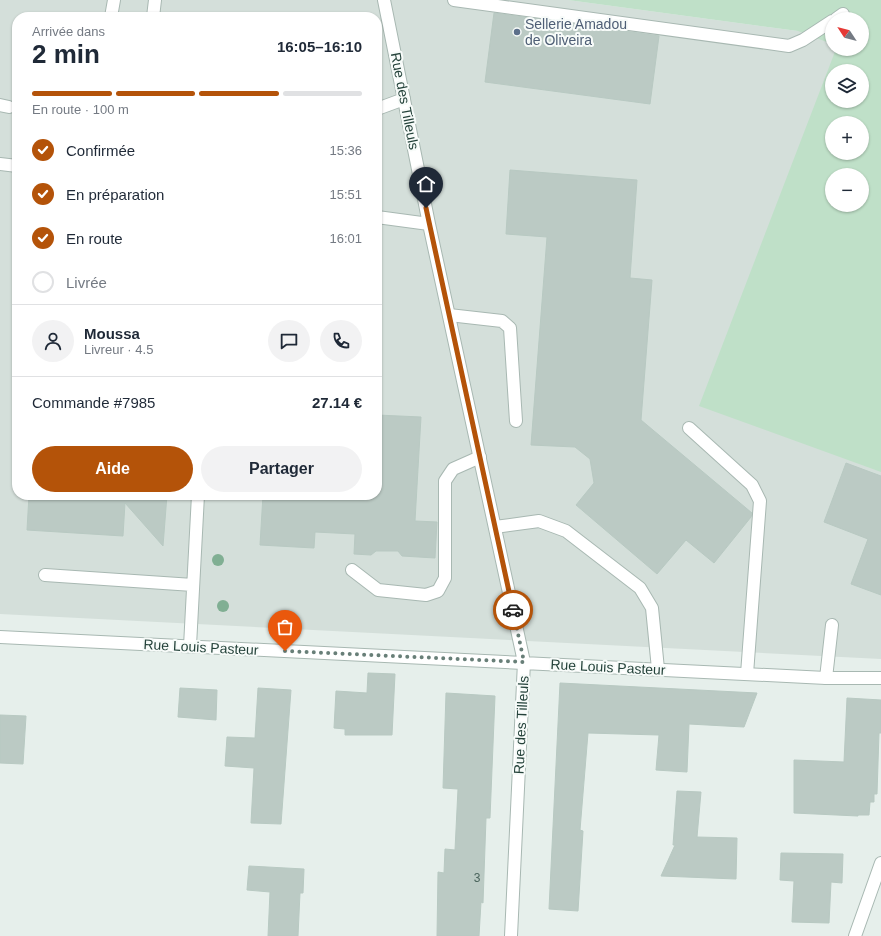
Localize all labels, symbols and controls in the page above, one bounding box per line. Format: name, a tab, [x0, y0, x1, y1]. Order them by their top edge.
north arrow	[825, 12, 869, 56]
map controls	[825, 12, 869, 212]
place label: Sellerie Amadou de Oliveira	[525, 16, 627, 48]
text: Arrivée dans	[32, 24, 105, 39]
marker: Sellerie Amadou de Oliveira	[512, 27, 522, 37]
text: 16:05–16:10	[277, 38, 362, 55]
text: 2 min	[32, 39, 100, 69]
street label: Rue des Tilleuls	[388, 51, 422, 151]
button: layers	[825, 64, 869, 108]
text: En route · 100 m	[32, 102, 129, 117]
button: +	[825, 116, 869, 160]
icon: check	[32, 139, 54, 161]
text: Confirmée	[66, 142, 135, 159]
text: 15:36	[329, 143, 362, 158]
pin	[409, 167, 443, 208]
button: −	[825, 168, 869, 212]
icon: home	[415, 173, 437, 195]
icon: check	[32, 183, 54, 205]
text: En préparation	[66, 186, 164, 203]
text: 15:51	[329, 187, 362, 202]
icon: check	[32, 227, 54, 249]
text: En route	[66, 230, 123, 247]
text: 16:01	[329, 231, 362, 246]
text: Livrée	[66, 274, 107, 291]
button: person	[32, 320, 74, 362]
button: chat	[268, 320, 310, 362]
button: phone	[320, 320, 362, 362]
text: Moussa	[84, 325, 140, 342]
text: Livreur · 4.5	[84, 342, 153, 357]
text: Commande #7985	[32, 394, 155, 411]
text: 27.14 €	[312, 394, 362, 411]
button: Aide	[32, 446, 193, 492]
button: Partager	[201, 446, 362, 492]
courier	[493, 590, 533, 630]
icon: car	[502, 599, 524, 621]
pin	[268, 610, 302, 651]
icon: bag	[274, 616, 296, 638]
street label: Rue Louis Pasteur	[143, 636, 259, 658]
street label: Rue Louis Pasteur	[550, 656, 666, 678]
street label: Rue des Tilleuls	[510, 675, 532, 775]
house number: 3	[474, 871, 481, 885]

